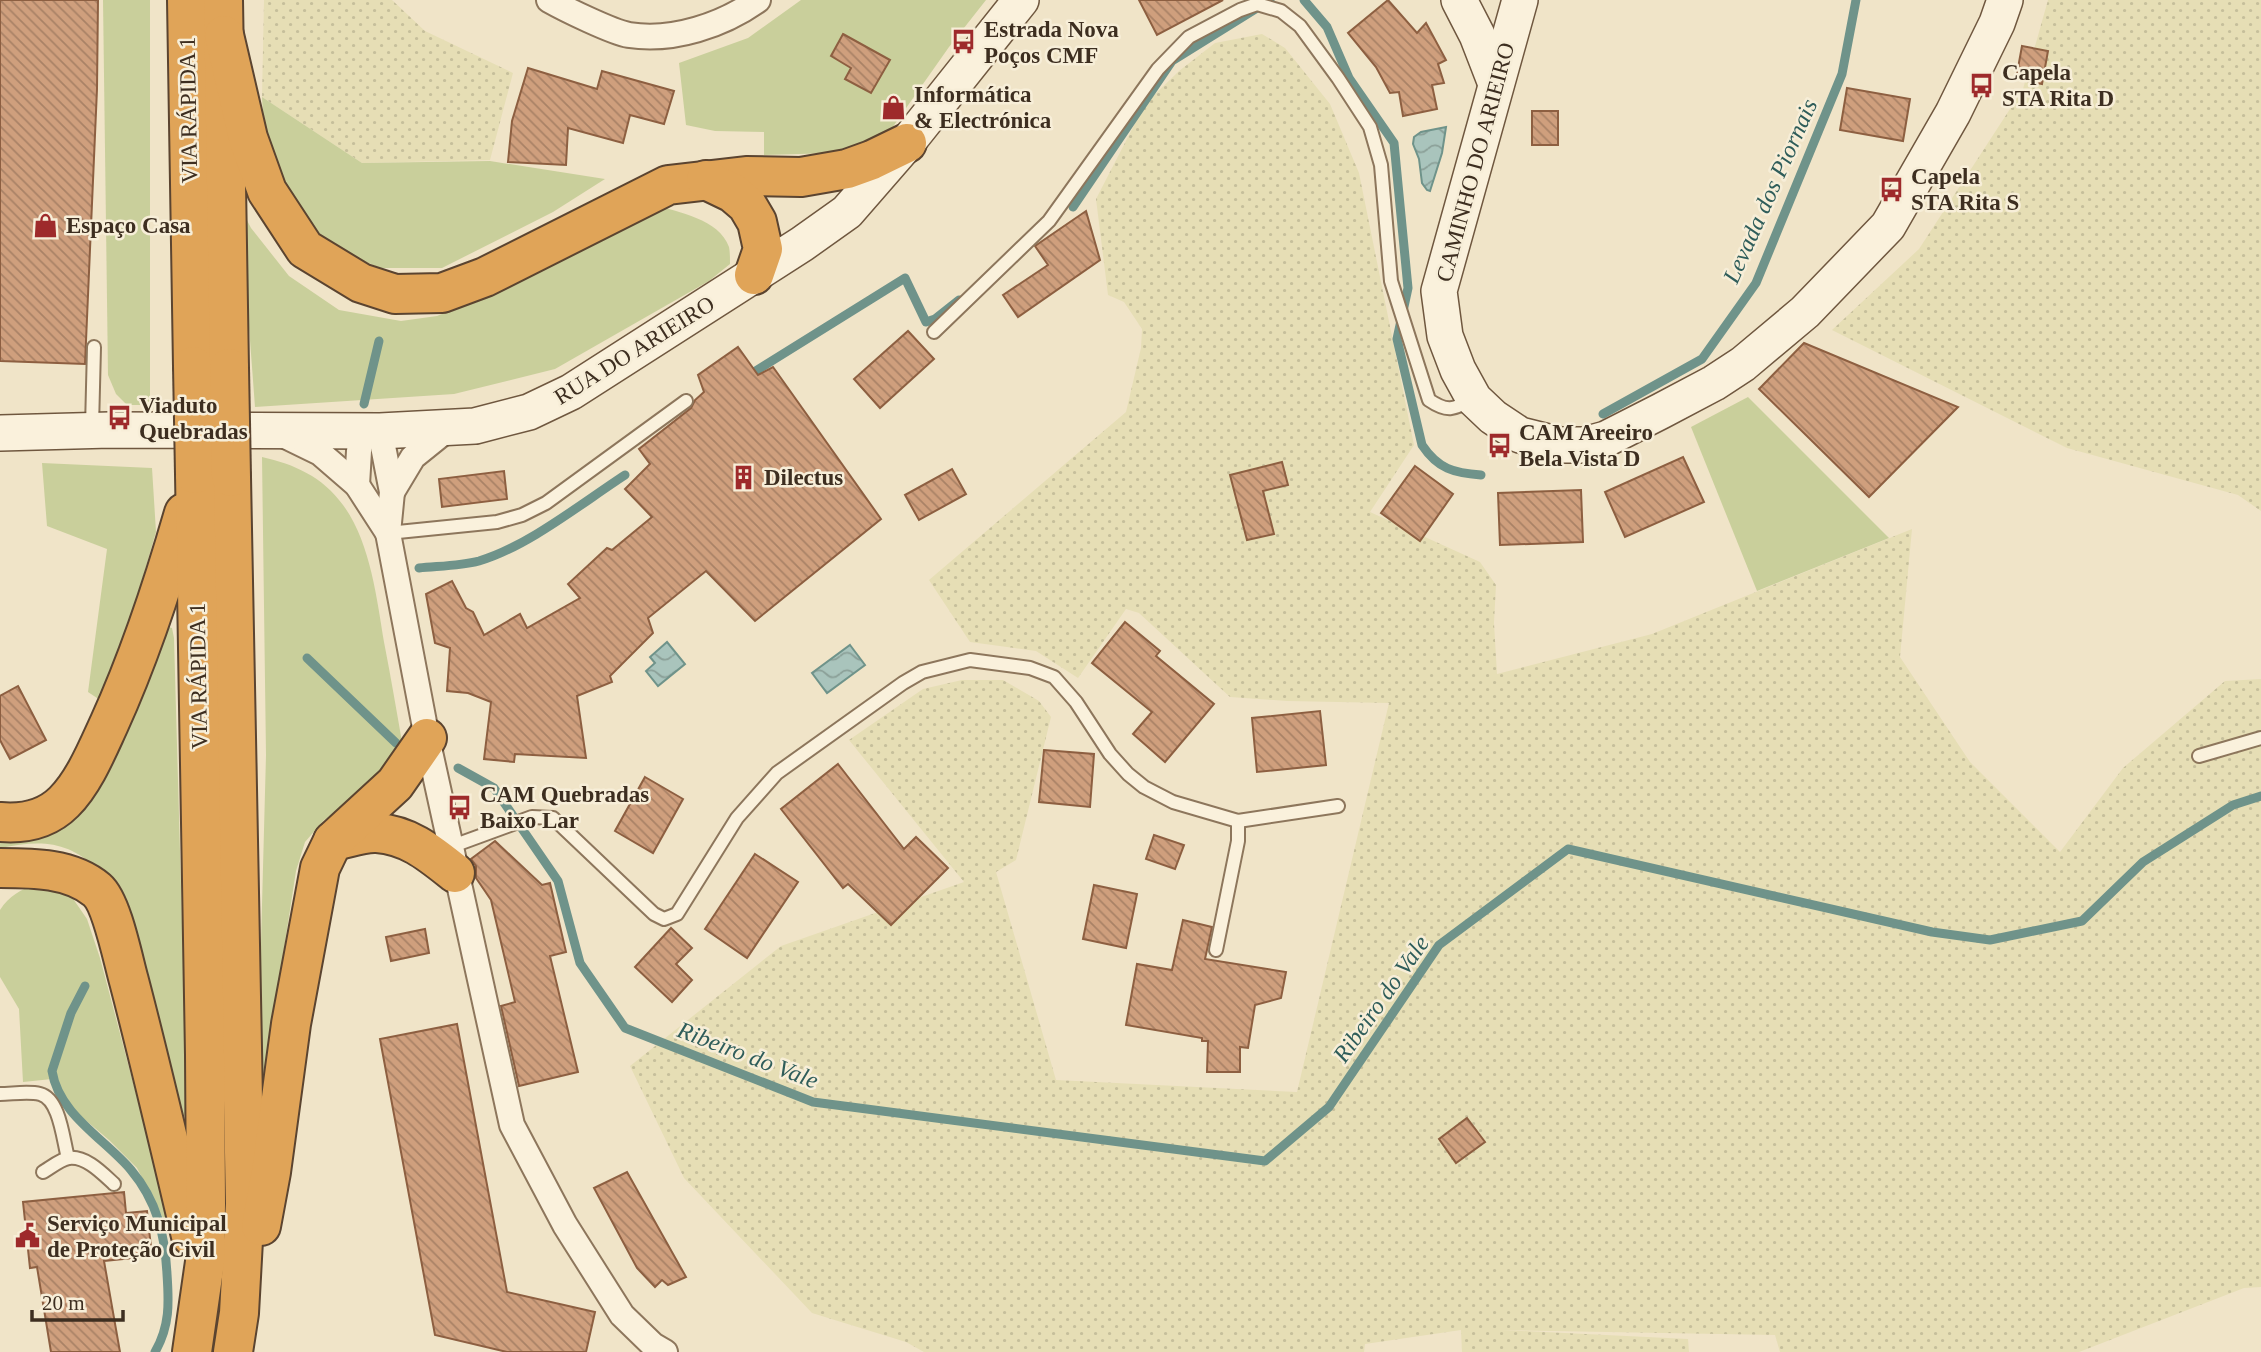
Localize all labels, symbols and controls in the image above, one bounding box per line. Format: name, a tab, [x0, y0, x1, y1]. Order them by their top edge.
place label: Estrada Nova Poços CMF	[984, 17, 1119, 68]
bus stop icon: Estrada Nova Poços CMF	[950, 28, 978, 56]
street label: VIA RÁPIDA 1	[175, 36, 202, 184]
street label: CAMINHO DO ARIEIRO	[1431, 40, 1519, 284]
place label: Capela STA Rita D	[2002, 60, 2114, 111]
bus stop icon: Capela STA Rita D	[1968, 71, 1996, 99]
place label: Informática & Electrónica	[914, 82, 1052, 133]
shop icon: Informática & Electrónica	[880, 93, 908, 121]
water label: Levada dos Piornais	[1717, 95, 1822, 288]
place label: Capela STA Rita S	[1911, 164, 2019, 215]
bus stop icon: Capela STA Rita S	[1877, 175, 1905, 203]
shop icon: Espaço Casa	[32, 211, 60, 239]
place label: Espaço Casa	[66, 213, 191, 238]
street label: RUA DO ARIEIRO	[550, 291, 719, 410]
place label: Viaduto Quebradas	[139, 393, 248, 444]
bus stop icon: Viaduto Quebradas	[105, 404, 133, 432]
place label: CAM Areeiro Bela Vista D	[1519, 420, 1653, 471]
bus stop icon: CAM Areeiro Bela Vista D	[1485, 431, 1513, 459]
building icon: Dilectus	[730, 463, 758, 491]
place label: Dilectus	[764, 465, 843, 490]
street label: VIA RÁPIDA 1	[185, 602, 212, 750]
place label: CAM Quebradas Baixo Lar	[480, 782, 649, 833]
bus stop icon: CAM Quebradas Baixo Lar	[446, 793, 474, 821]
water label: Ribeiro do Vale	[1327, 930, 1434, 1068]
water label: Ribeiro do Vale	[673, 1016, 822, 1094]
place label: Serviço Municipal de Proteção Civil	[47, 1211, 227, 1262]
public building icon: Serviço Municipal de Proteção Civil	[13, 1222, 41, 1250]
scale bar	[32, 1278, 122, 1322]
text: 20 m	[42, 1291, 85, 1315]

